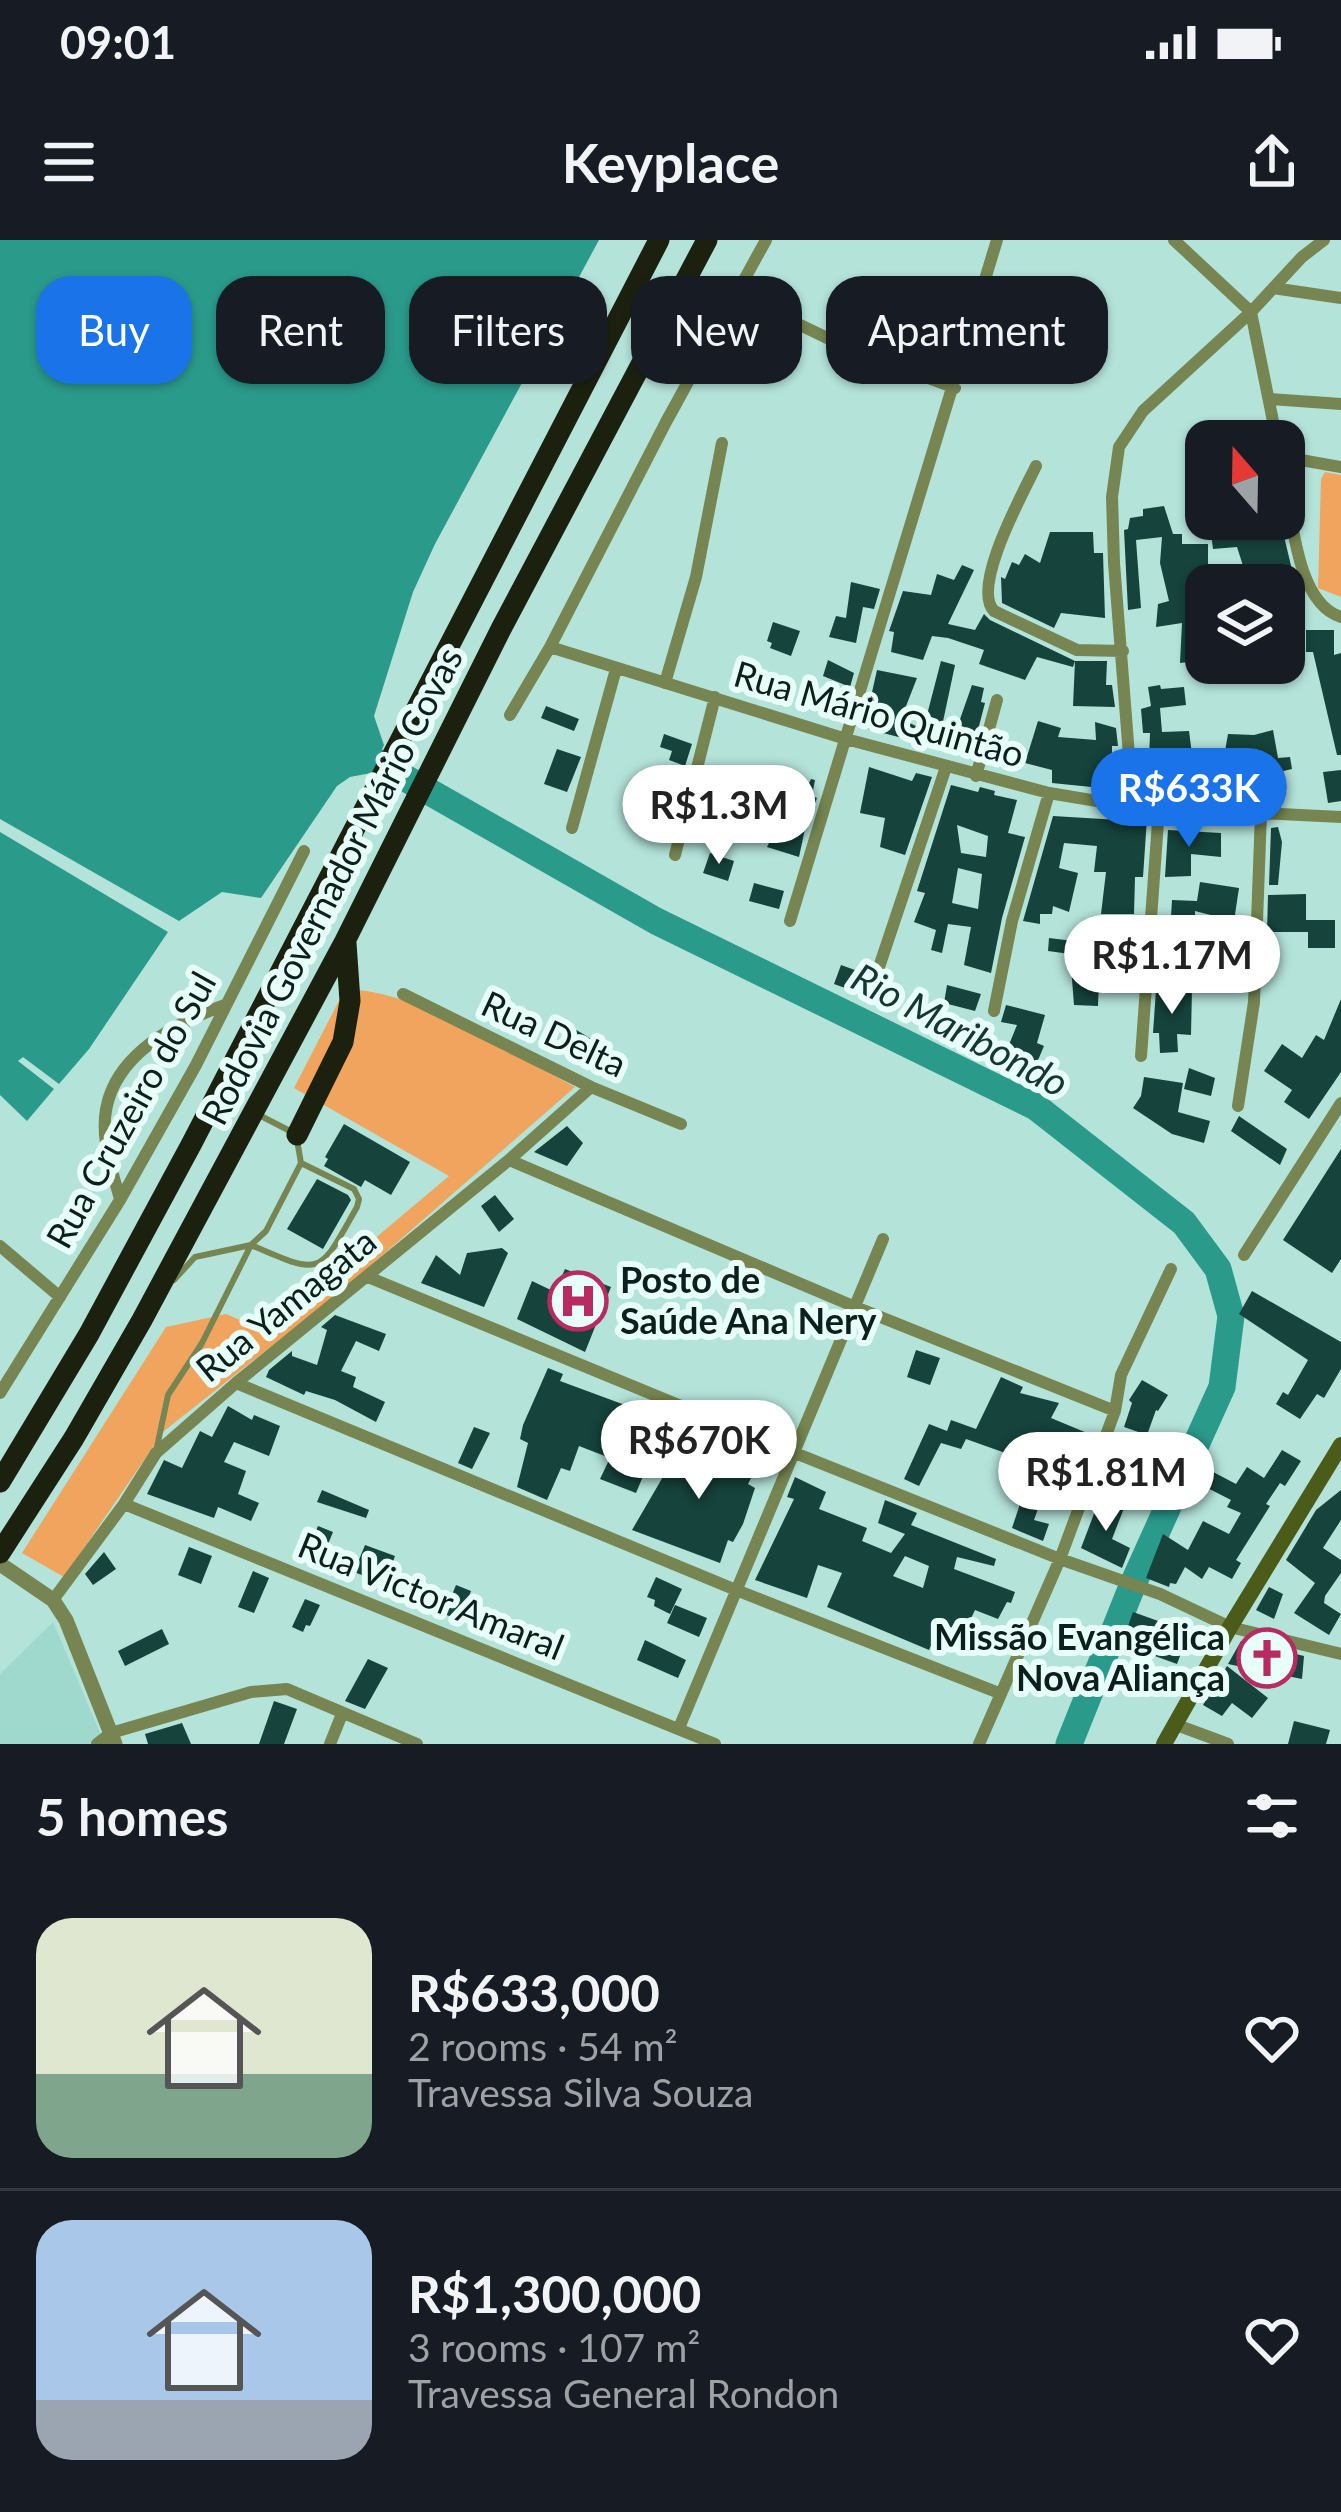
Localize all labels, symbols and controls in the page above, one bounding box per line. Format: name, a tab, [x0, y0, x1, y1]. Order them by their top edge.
text: 09:01	[60, 15, 176, 69]
icon: menu	[36, 129, 102, 195]
icon: share	[1239, 129, 1305, 195]
text: Keyplace	[562, 130, 779, 195]
chip: Buy	[36, 276, 192, 384]
chip: Rent	[216, 276, 385, 384]
chip: Filters	[409, 276, 607, 384]
chip: New	[631, 276, 802, 384]
chip: Apartment	[826, 276, 1108, 384]
north arrow	[1185, 420, 1305, 540]
map controls	[1185, 420, 1305, 684]
button: layers	[1185, 564, 1305, 684]
street label: Rodovia Governador Mário Covas	[191, 639, 471, 1132]
street label: Rua Mário Quintão	[729, 651, 1029, 775]
pin: R$633K	[1091, 748, 1287, 850]
text: R$633K	[1118, 764, 1260, 810]
pin: R$1.3M	[621, 765, 817, 867]
text: R$1.3M	[649, 781, 789, 827]
pin: R$1.17M	[1061, 915, 1283, 1017]
text: R$1.17M	[1091, 931, 1253, 977]
water label: Rio Maribondo	[844, 953, 1077, 1105]
street label: Rua Cruzeiro do Sul	[36, 964, 224, 1255]
street label: Rua Delta	[475, 981, 634, 1086]
street label: Rua Yamagata	[187, 1218, 384, 1390]
place label: Posto de Saúde Ana Nery	[620, 1257, 876, 1342]
hospital icon: Posto de Saúde Ana Nery	[547, 1270, 609, 1332]
pin: R$670K	[601, 1400, 797, 1502]
text: R$670K	[628, 1416, 770, 1462]
pin: R$1.81M	[995, 1432, 1217, 1534]
text: R$1.81M	[1025, 1448, 1187, 1494]
street label: Rua Victor Amaral	[292, 1522, 571, 1668]
place label: Missão Evangélica Nova Aliança	[934, 1614, 1225, 1699]
church icon: Missão Evangélica Nova Aliança	[1236, 1627, 1298, 1689]
icon: filters	[1239, 1783, 1305, 1849]
text: 5 homes	[36, 1786, 228, 1847]
text: R$633,000	[408, 1962, 660, 2023]
icon: home	[132, 1966, 276, 2110]
icon: heart	[1239, 2005, 1305, 2071]
text: 2 rooms · 54 m²	[408, 2023, 678, 2069]
text: Travessa Silva Souza	[408, 2069, 753, 2115]
text: R$1,300,000	[408, 2263, 701, 2324]
icon: home	[132, 2268, 276, 2412]
icon: heart	[1239, 2307, 1305, 2373]
text: 3 rooms · 107 m²	[408, 2324, 700, 2370]
text: Travessa General Rondon	[408, 2370, 839, 2416]

